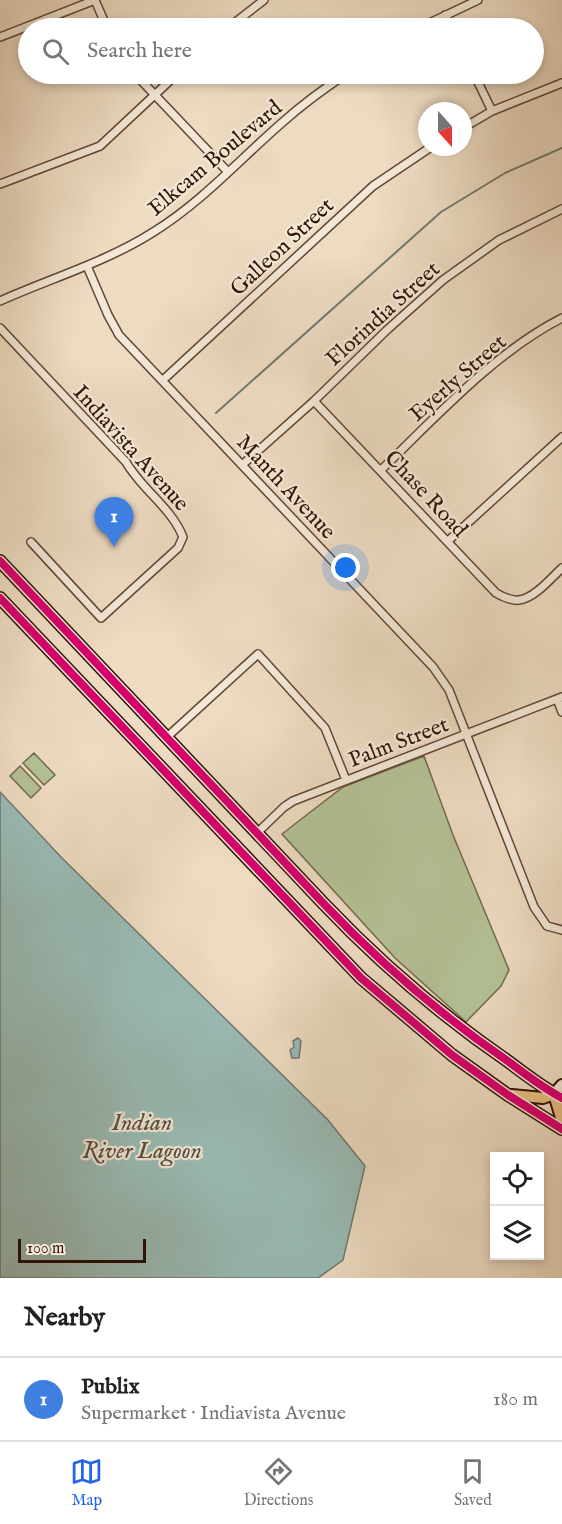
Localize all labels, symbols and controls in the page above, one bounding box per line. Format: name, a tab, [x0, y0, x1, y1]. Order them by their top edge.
search box	[18, 18, 544, 84]
icon: search	[39, 35, 72, 68]
text: Search here	[87, 37, 192, 65]
street label: Elkcam Boulevard	[143, 94, 288, 223]
north arrow	[418, 102, 472, 156]
street label: Galleon Street	[225, 192, 341, 303]
street label: Florindia Street	[320, 256, 447, 373]
street label: Eyerly Street	[404, 328, 513, 428]
street label: Indiavista Avenue	[66, 379, 195, 517]
street label: Manth Avenue	[230, 429, 341, 546]
street label: Chase Road	[378, 445, 473, 544]
pin: 1	[94, 498, 134, 547]
your location	[331, 553, 360, 582]
street label: Palm Street	[345, 711, 453, 775]
water label: Indian River Lagoon	[82, 1108, 202, 1167]
map controls	[490, 1152, 544, 1260]
button: locate	[490, 1152, 544, 1206]
button: layers	[490, 1206, 544, 1260]
scale bar	[18, 1236, 146, 1264]
text: 100 m	[27, 1239, 64, 1259]
text: Nearby	[24, 1301, 105, 1334]
text: Publix	[81, 1373, 139, 1401]
text: 1	[40, 1387, 47, 1412]
text: 180 m	[493, 1387, 538, 1412]
text: Supermarket · Indiavista Avenue	[81, 1401, 346, 1426]
tab: Map	[70, 1455, 103, 1511]
tab: Directions	[244, 1455, 313, 1511]
tab: Saved	[454, 1455, 492, 1511]

